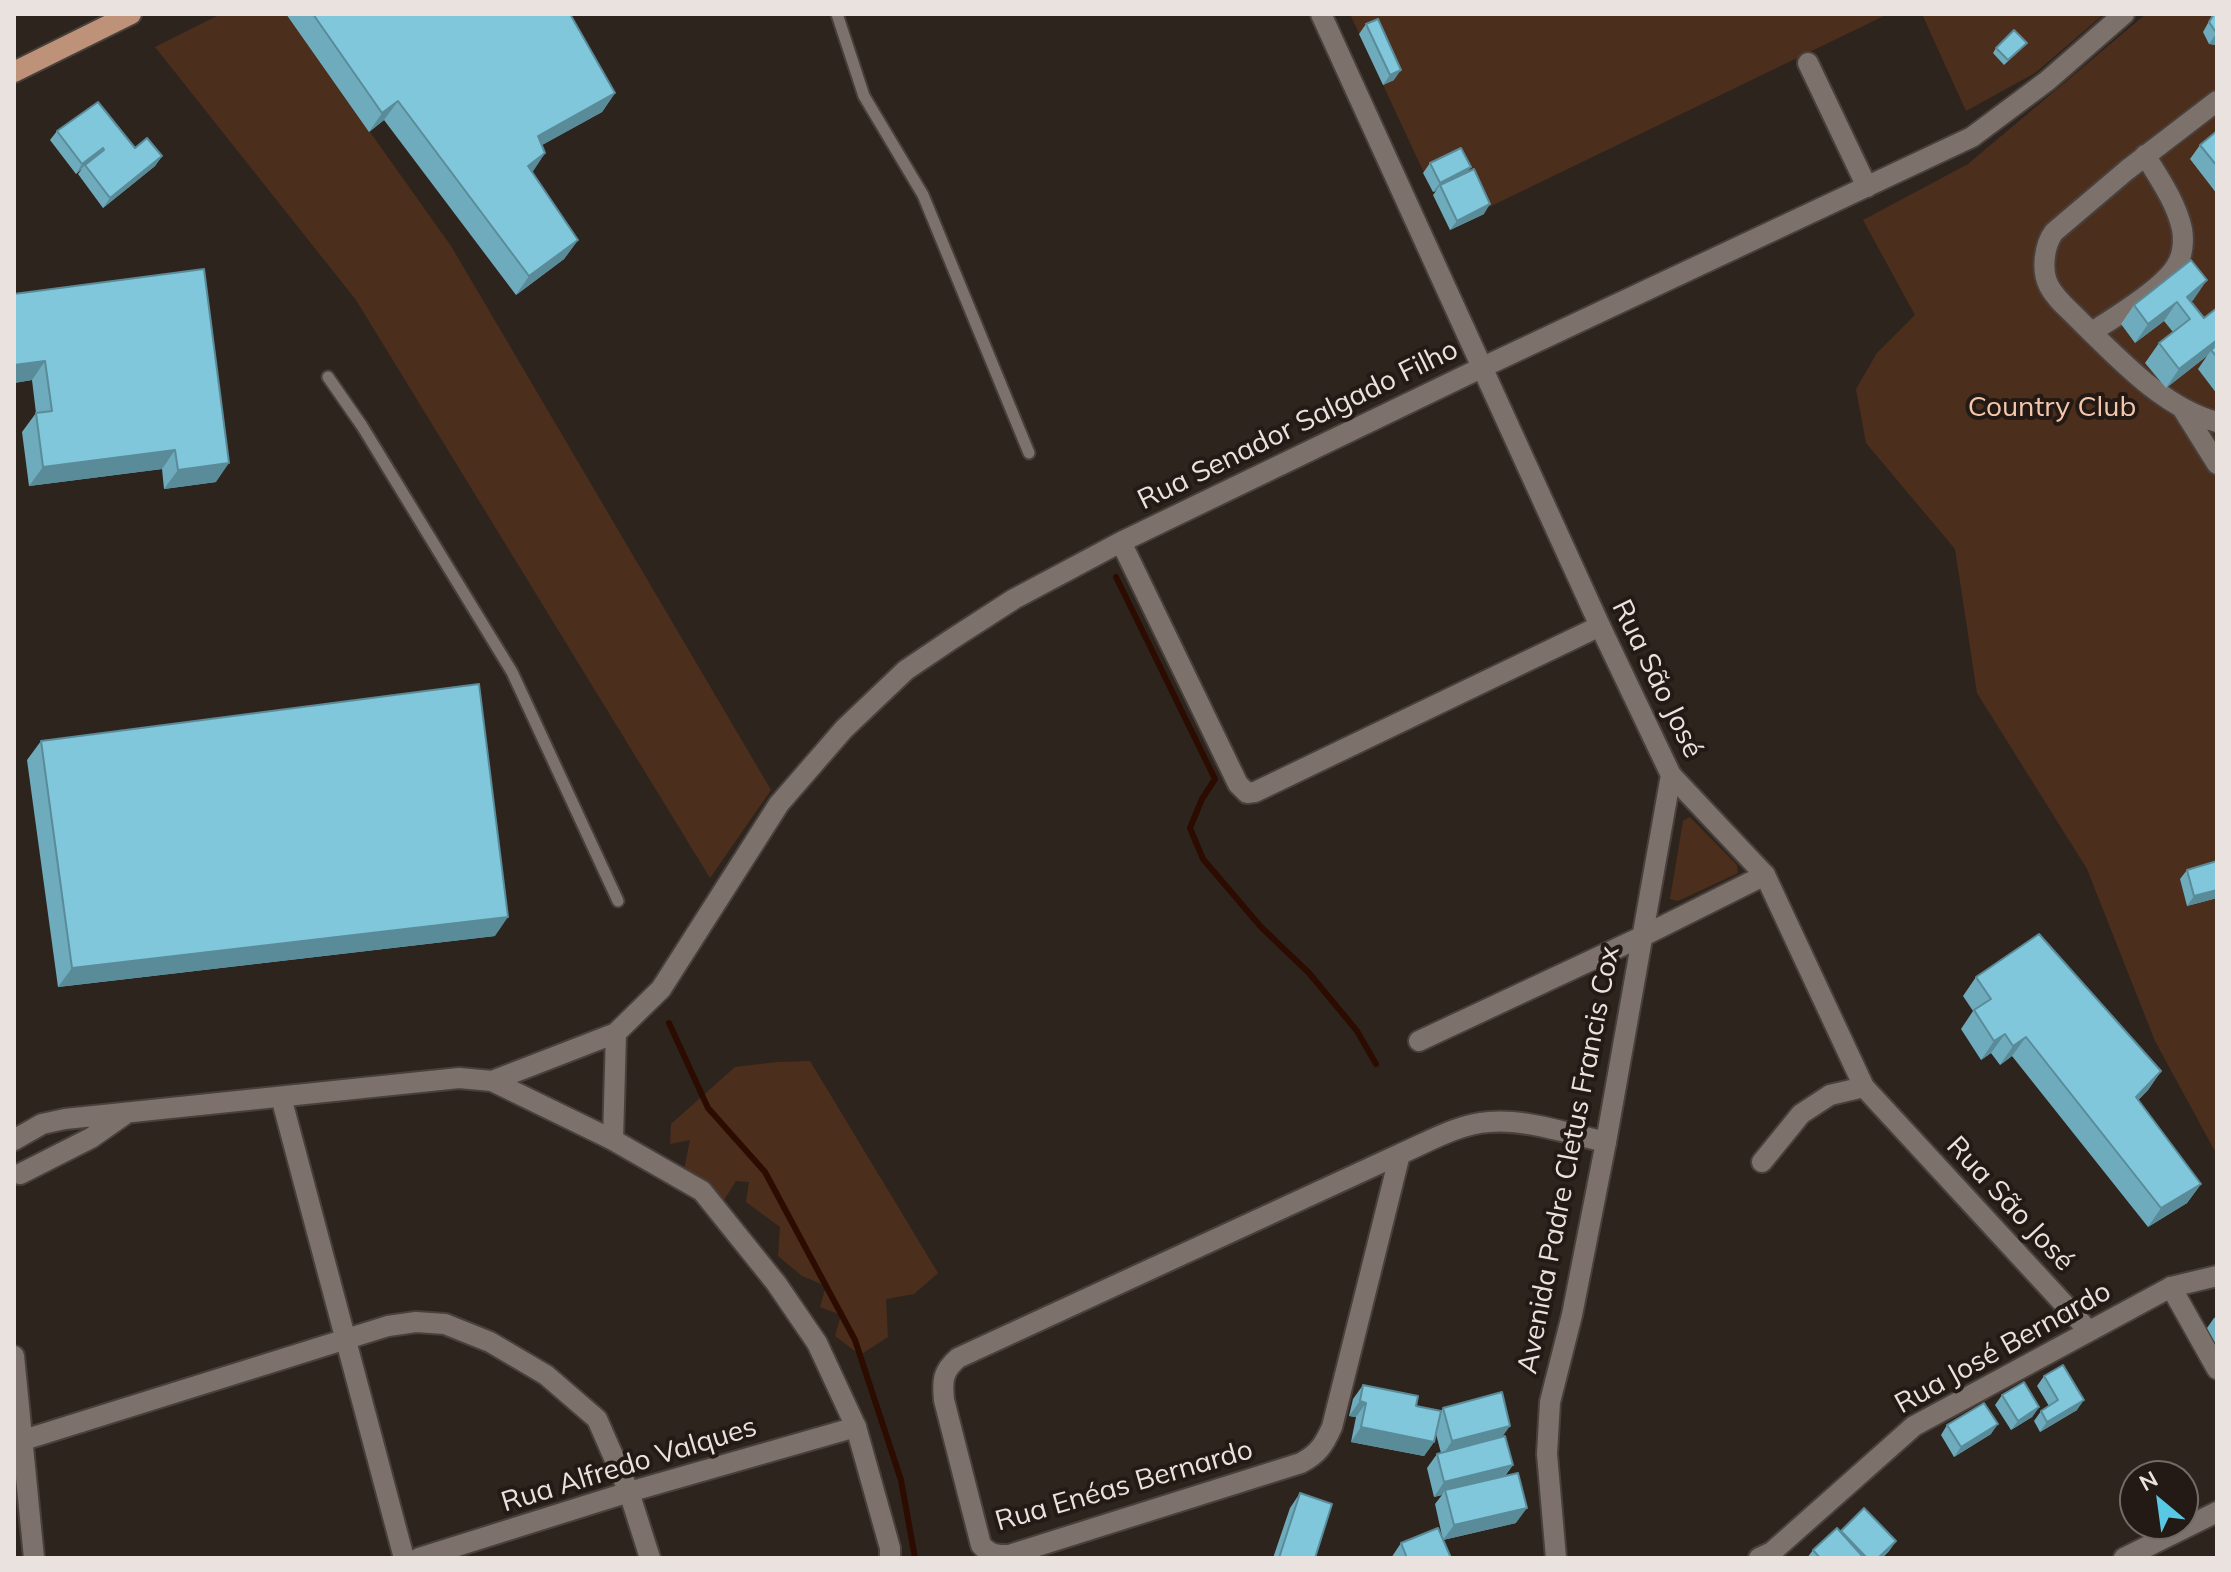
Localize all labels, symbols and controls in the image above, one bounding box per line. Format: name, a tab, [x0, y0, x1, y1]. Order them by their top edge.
street label: Rua Senador Salgado Filho	[1132, 333, 1464, 517]
park label: Country Club	[1968, 391, 2136, 425]
street label: Rua São José	[1604, 595, 1710, 763]
street label: Avenida Padre Cletus Francis Cox	[1511, 943, 1627, 1377]
street label: Rua São José	[1939, 1130, 2081, 1278]
street label: Rua José Bernardo	[1889, 1275, 2117, 1421]
street label: Rua Alfredo Valques	[497, 1410, 761, 1520]
street label: Rua Enéas Bernardo	[991, 1433, 1257, 1539]
north arrow	[2119, 1460, 2199, 1540]
text: N	[2134, 1464, 2162, 1497]

